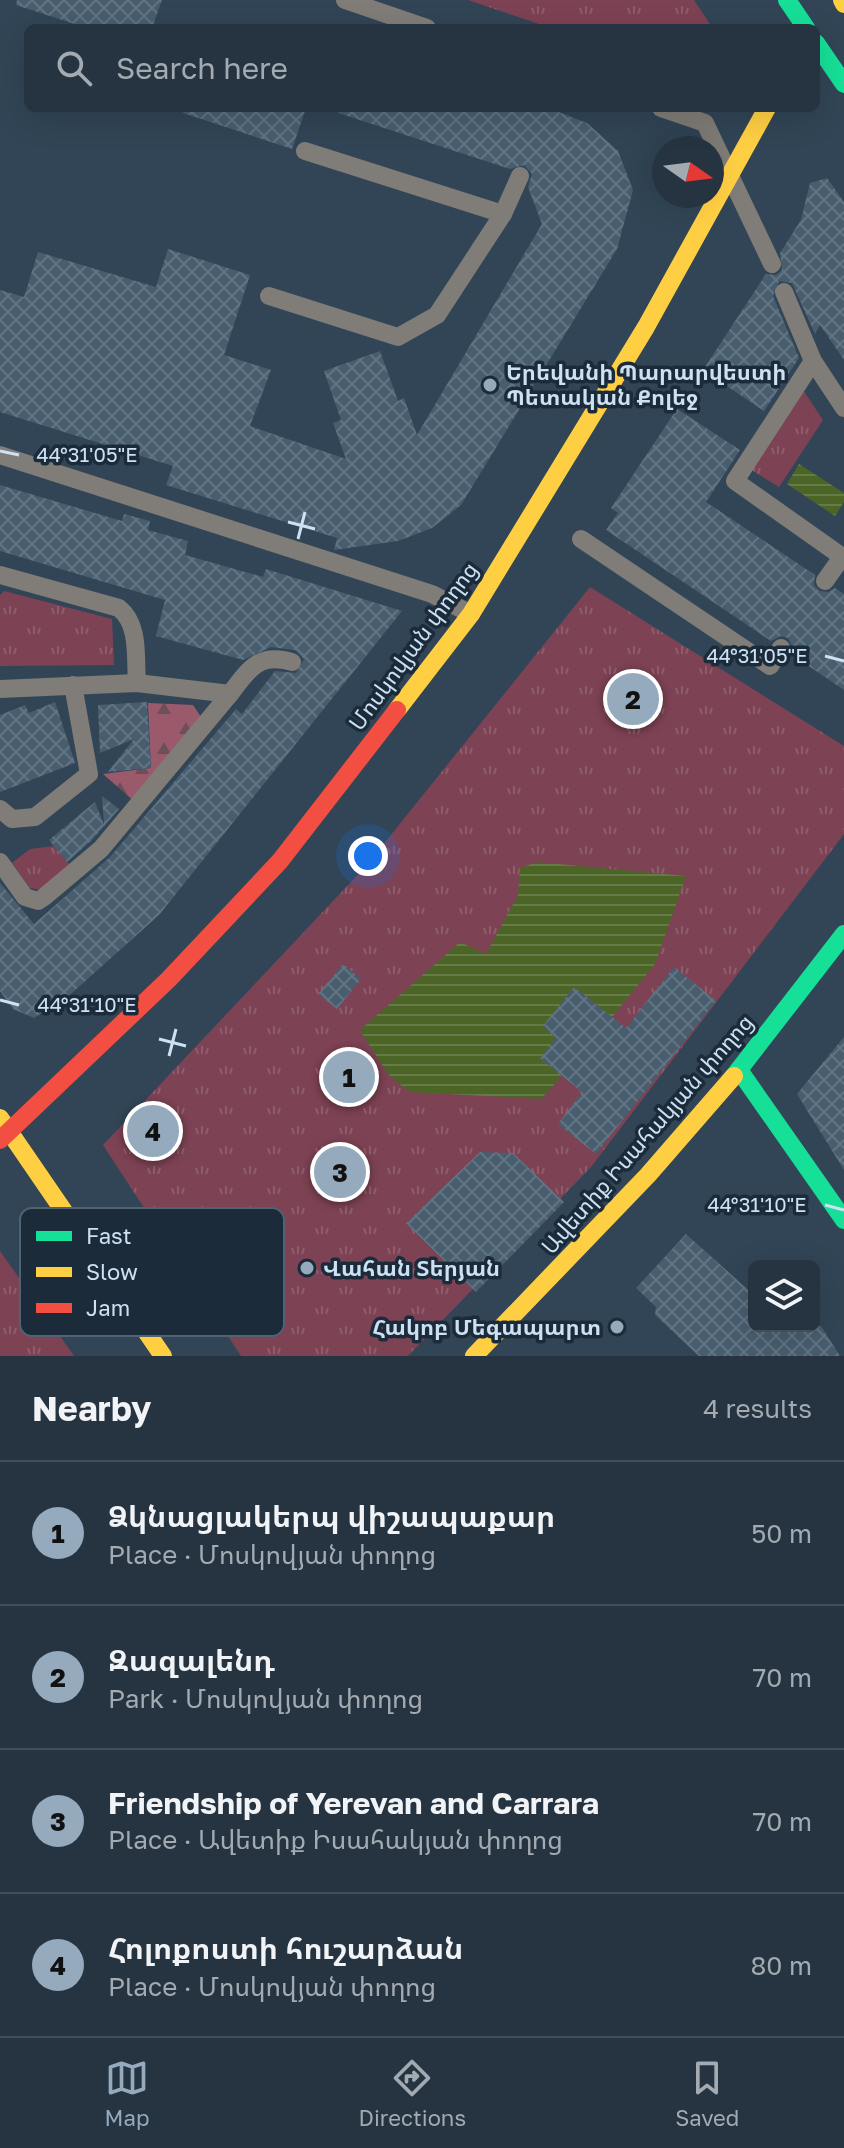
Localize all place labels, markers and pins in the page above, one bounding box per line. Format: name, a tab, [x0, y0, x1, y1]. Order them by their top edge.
place label: Երեվանի Պարարվեստի Պետական Քոլեջ	[506, 358, 786, 410]
marker: Երեվանի Պարարվեստի Պետական Քոլեջ	[481, 376, 499, 394]
pin: 2	[607, 669, 659, 729]
pin: 1	[323, 1047, 375, 1107]
pin: 4	[127, 1101, 179, 1161]
pin: 3	[314, 1142, 366, 1202]
place label: Վահան Տերյան	[323, 1254, 500, 1281]
marker: Վահան Տերյան	[298, 1259, 316, 1277]
place label: Հակոբ Մեգապարտ	[372, 1313, 601, 1340]
marker: Հակոբ Մեգապարտ	[608, 1318, 626, 1336]

